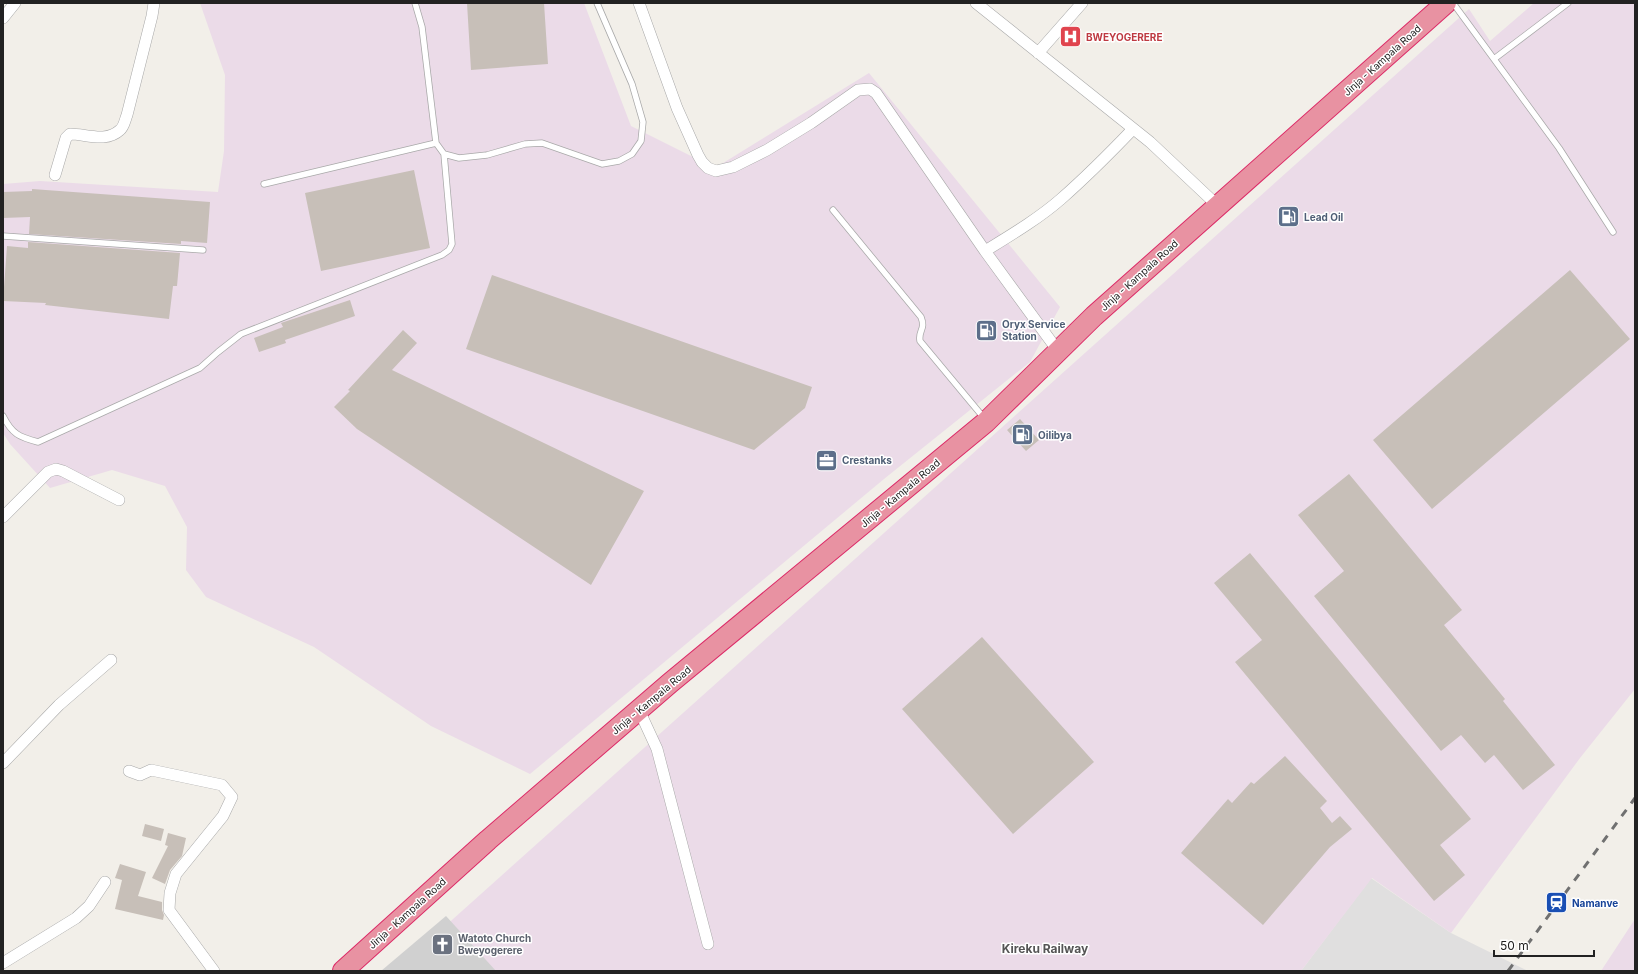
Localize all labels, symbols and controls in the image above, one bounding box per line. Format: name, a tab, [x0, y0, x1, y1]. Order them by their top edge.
street label: Jinja - Kampala Road	[1341, 22, 1423, 98]
hospital icon: BWEYOGERERE	[1057, 24, 1083, 50]
place label: BWEYOGERERE	[1086, 31, 1163, 43]
fuel station icon: Lead Oil	[1276, 204, 1302, 230]
place label: Lead Oil	[1304, 211, 1344, 223]
street label: Jinja - Kampala Road	[1098, 237, 1180, 313]
fuel station icon: Oryx Service Station	[974, 317, 1000, 343]
place label: Oryx Service Station	[1002, 318, 1065, 342]
fuel station icon: Oilibya	[1010, 422, 1036, 448]
place label: Oilibya	[1038, 429, 1072, 442]
office icon: Crestanks	[814, 447, 840, 473]
place label: Crestanks	[842, 454, 892, 466]
street label: Jinja - Kampala Road	[858, 456, 942, 530]
street label: Jinja - Kampala Road	[609, 663, 693, 737]
street label: Jinja - Kampala Road	[366, 875, 448, 951]
station icon: Namanve	[1544, 890, 1570, 916]
place label: Namanve	[1572, 897, 1618, 909]
church icon: Watoto Church Bweyogerere	[429, 931, 455, 957]
place label: Watoto Church Bweyogerere	[458, 932, 531, 957]
scale bar	[1494, 932, 1594, 958]
text: 50 m	[1500, 938, 1529, 953]
district label: Kireku Railway	[1002, 941, 1089, 956]

